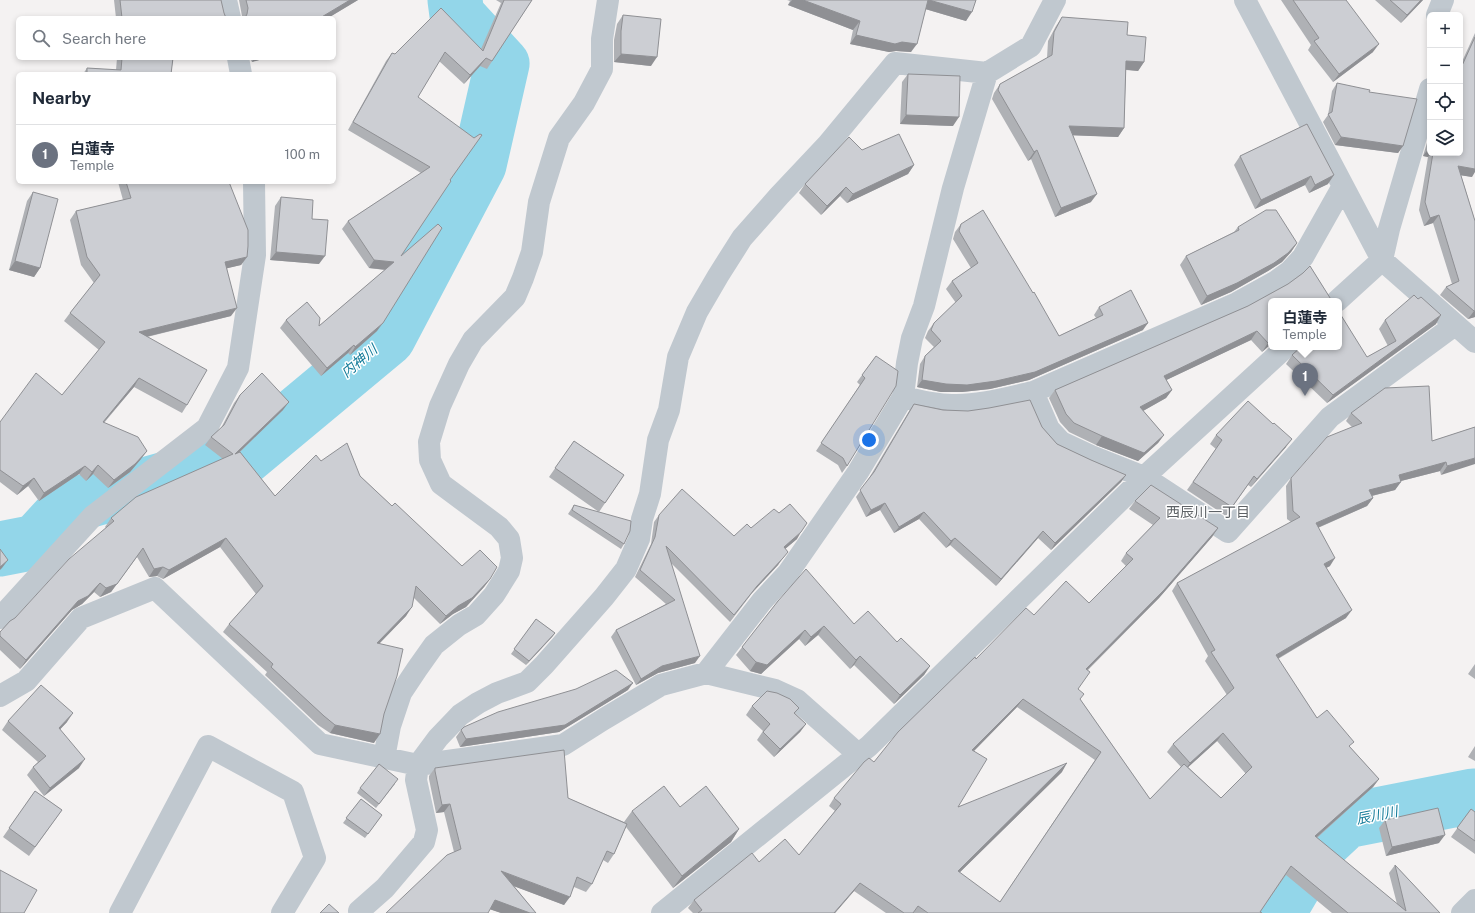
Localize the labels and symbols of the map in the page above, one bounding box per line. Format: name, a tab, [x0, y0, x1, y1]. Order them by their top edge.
water label: 内神川	[338, 340, 382, 381]
pin: 1	[1292, 363, 1318, 396]
your location	[859, 430, 879, 450]
district label: 西辰川一丁目	[1166, 504, 1250, 520]
water label: 辰川川	[1355, 803, 1401, 827]

